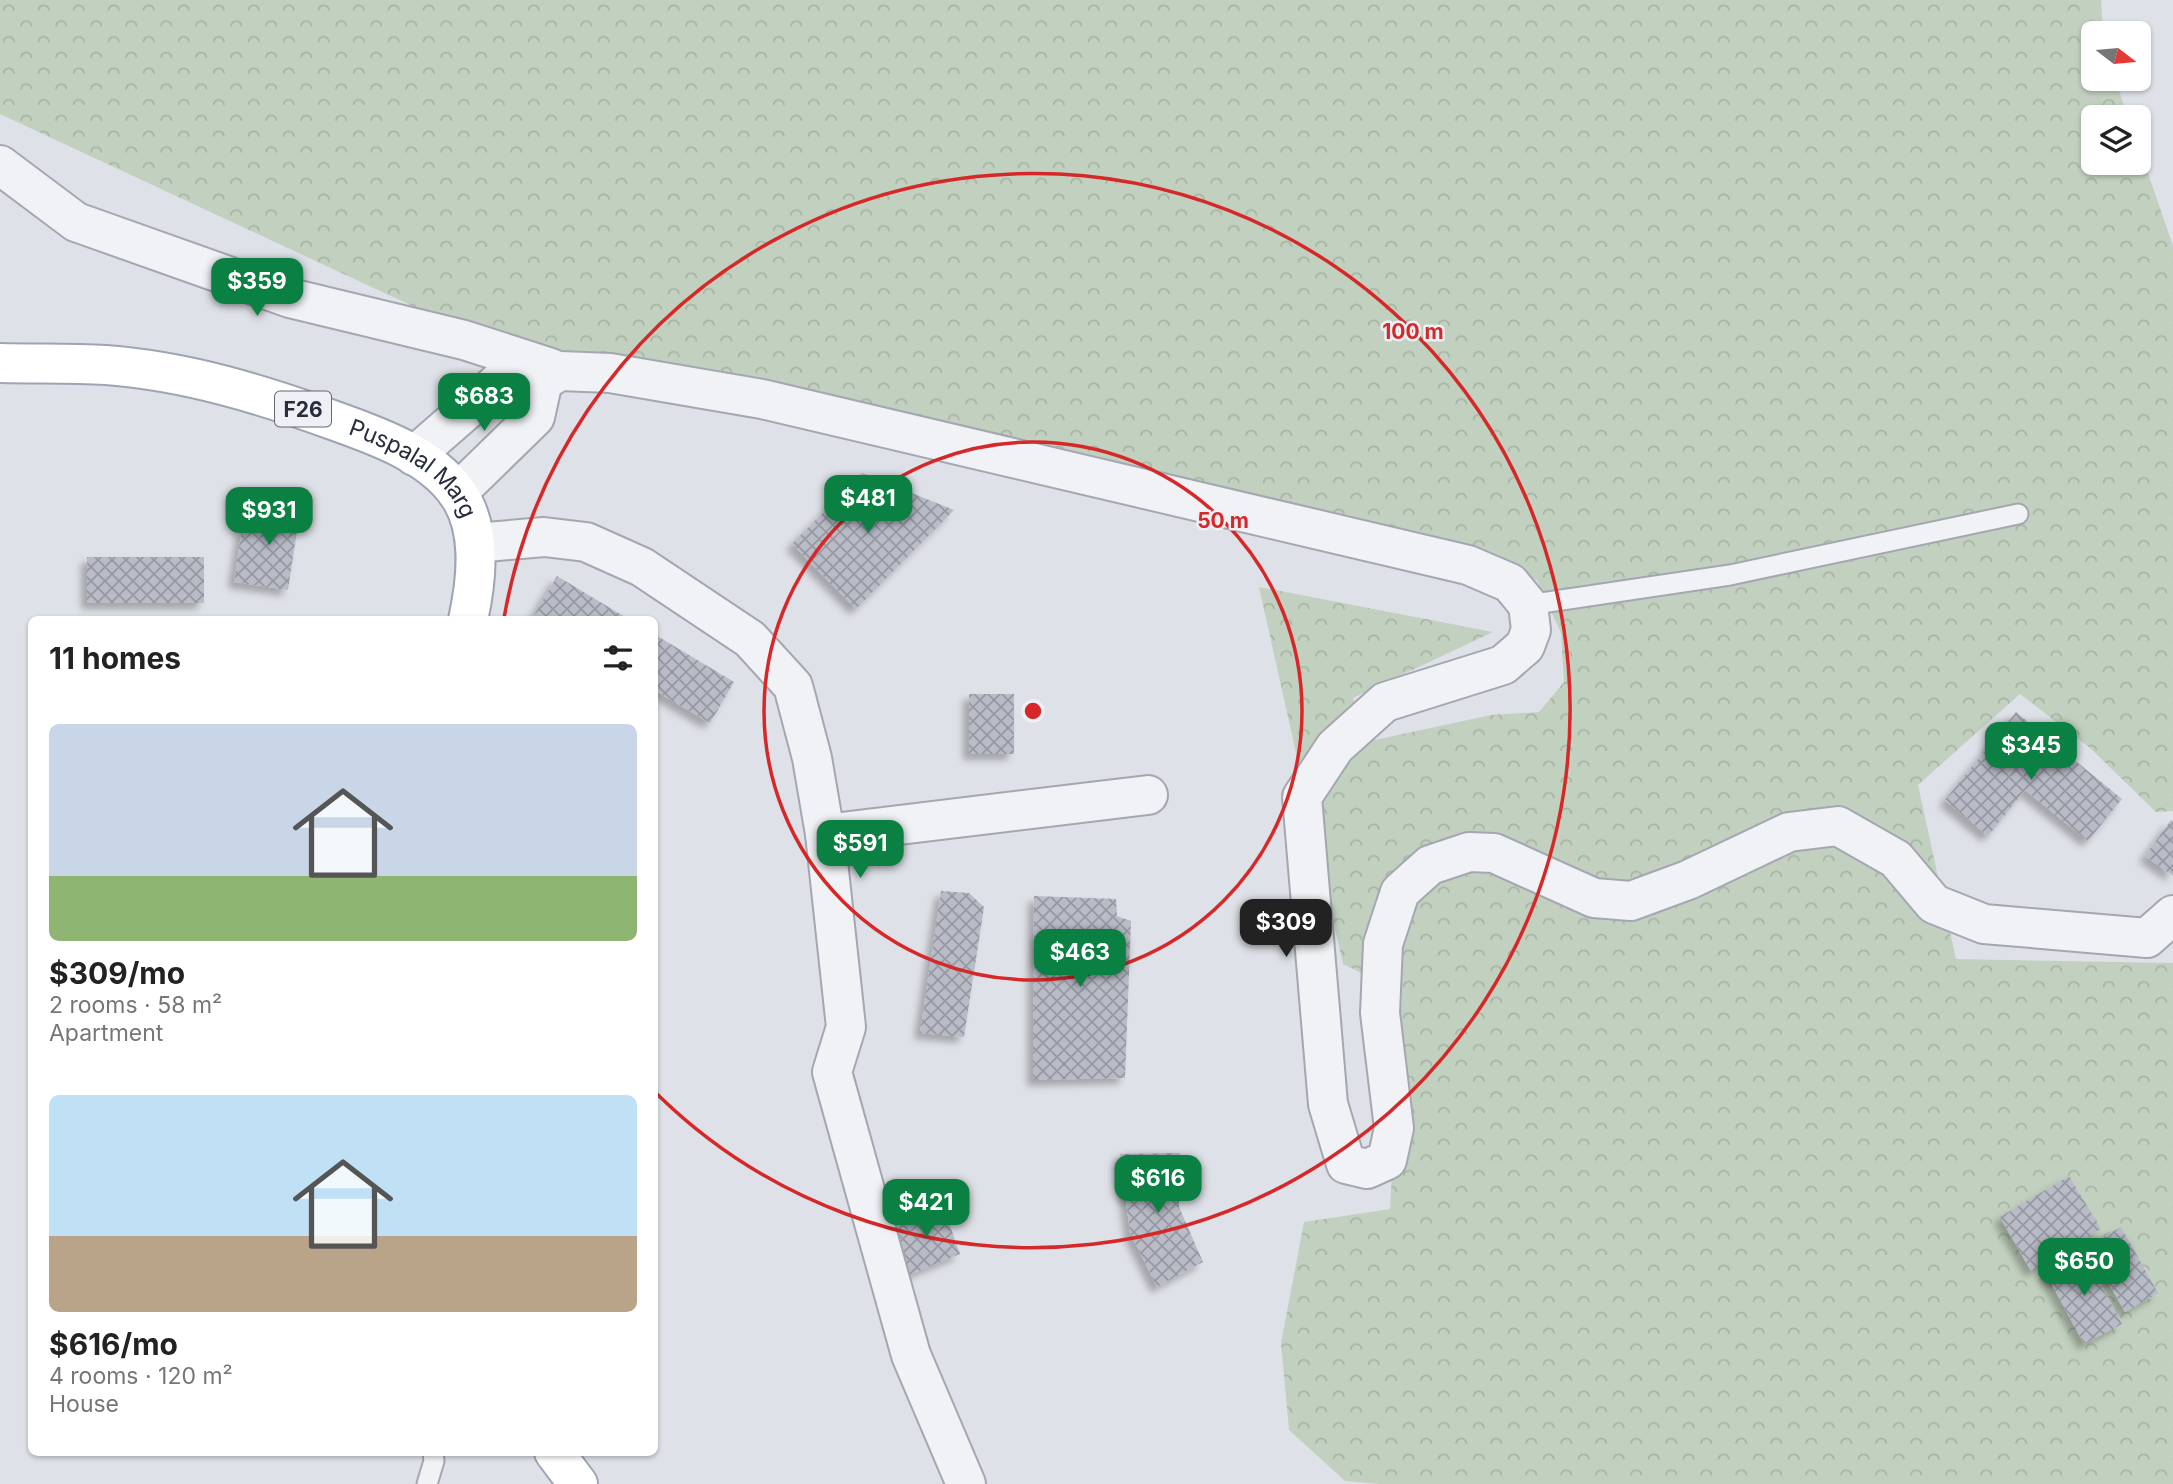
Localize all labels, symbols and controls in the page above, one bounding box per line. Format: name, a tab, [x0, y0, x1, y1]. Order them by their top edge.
north arrow	[2081, 21, 2151, 91]
map controls	[2081, 21, 2151, 175]
button: layers	[2081, 105, 2151, 175]
pin: $359	[216, 258, 298, 318]
text: $359	[227, 267, 287, 295]
text: 100 m	[1382, 319, 1444, 344]
pin: $683	[443, 374, 525, 433]
text: $683	[454, 382, 514, 410]
road number: F26	[275, 392, 331, 426]
street label: Puspalal Marg	[345, 413, 482, 522]
pin: $481	[827, 476, 909, 535]
text: $481	[840, 484, 896, 512]
pin: $931	[228, 488, 310, 547]
text: $931	[242, 496, 296, 524]
text: 50 m	[1197, 508, 1249, 533]
icon: filters	[599, 639, 637, 677]
text: 11 homes	[49, 640, 181, 676]
centre of rings	[1021, 699, 1045, 723]
pin: $345	[1990, 722, 2072, 782]
text: $345	[2001, 731, 2061, 759]
icon: home	[280, 770, 406, 896]
pin: $591	[819, 820, 901, 880]
text: $591	[833, 829, 887, 857]
pin: $309	[1245, 900, 1327, 959]
text: $309	[1256, 908, 1316, 936]
pin: $463	[1039, 930, 1121, 989]
text: $463	[1050, 938, 1110, 966]
text: $309/mo	[49, 955, 185, 991]
text: 2 rooms · 58 m²	[49, 991, 222, 1019]
text: Apartment	[49, 1019, 163, 1047]
icon: home	[280, 1141, 406, 1267]
pin: $616	[1117, 1156, 1199, 1215]
text: $616	[1131, 1164, 1185, 1192]
pin: $421	[885, 1180, 967, 1239]
text: $421	[898, 1188, 954, 1216]
pin: $650	[2043, 1238, 2125, 1298]
text: $650	[2054, 1247, 2114, 1275]
text: $616/mo	[49, 1326, 178, 1362]
text: 4 rooms · 120 m²	[49, 1362, 233, 1390]
text: House	[49, 1390, 119, 1418]

